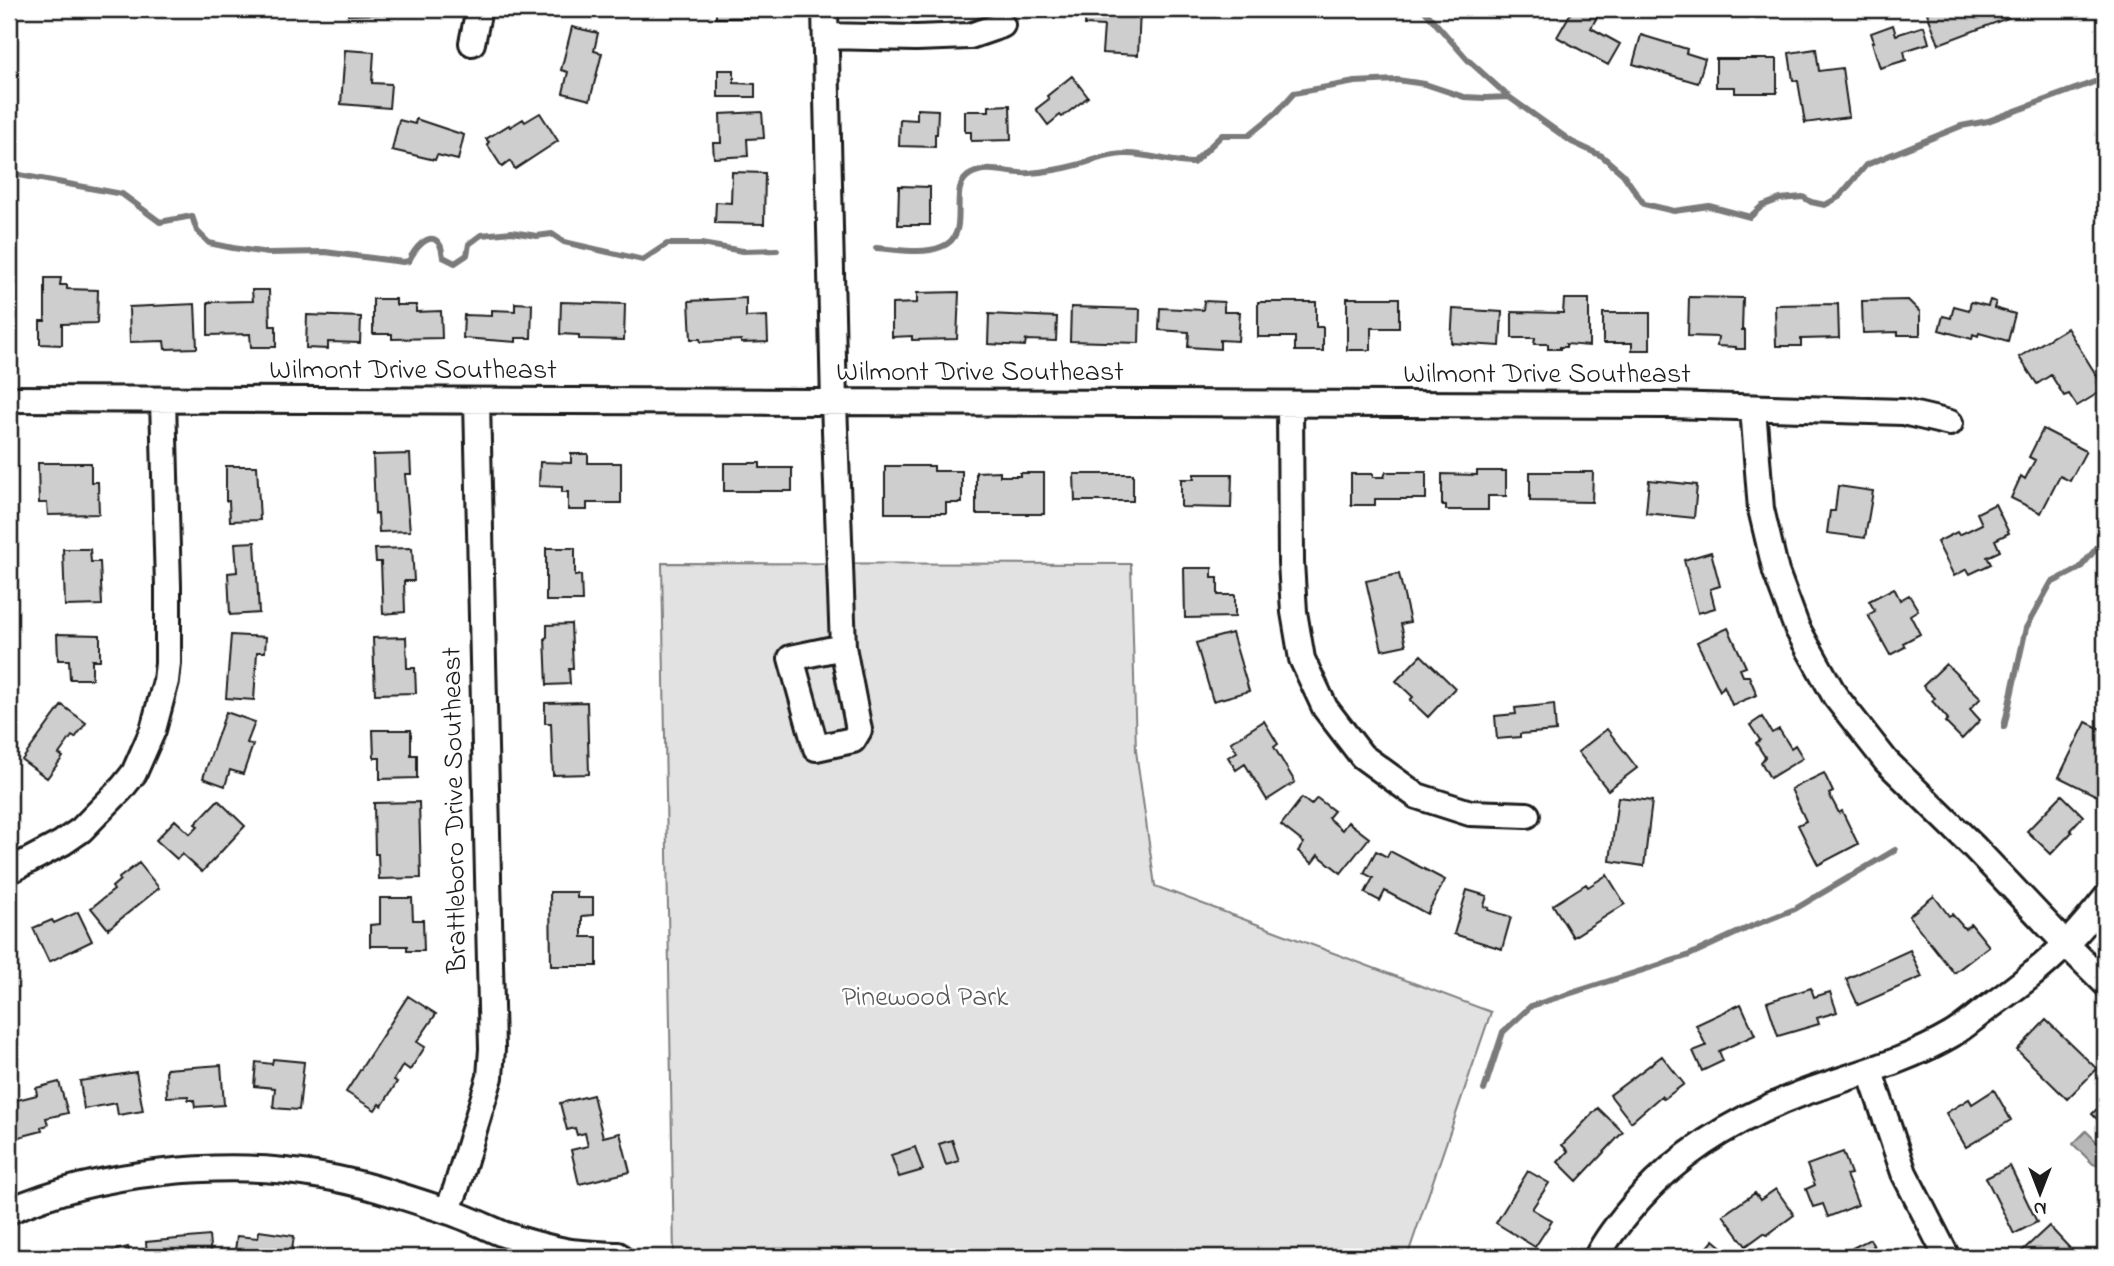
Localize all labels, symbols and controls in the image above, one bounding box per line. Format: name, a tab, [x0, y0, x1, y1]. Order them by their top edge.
street label: Wilmont Drive Southeast	[269, 351, 557, 392]
street label: Wilmont Drive Southeast	[836, 353, 1124, 394]
street label: Wilmont Drive Southeast	[1403, 355, 1691, 396]
street label: Brattleboro Drive Southeast	[433, 647, 479, 974]
park label: Pinewood Park	[842, 978, 1009, 1019]
north arrow	[2006, 1158, 2076, 1228]
text: N	[2033, 1194, 2046, 1221]

